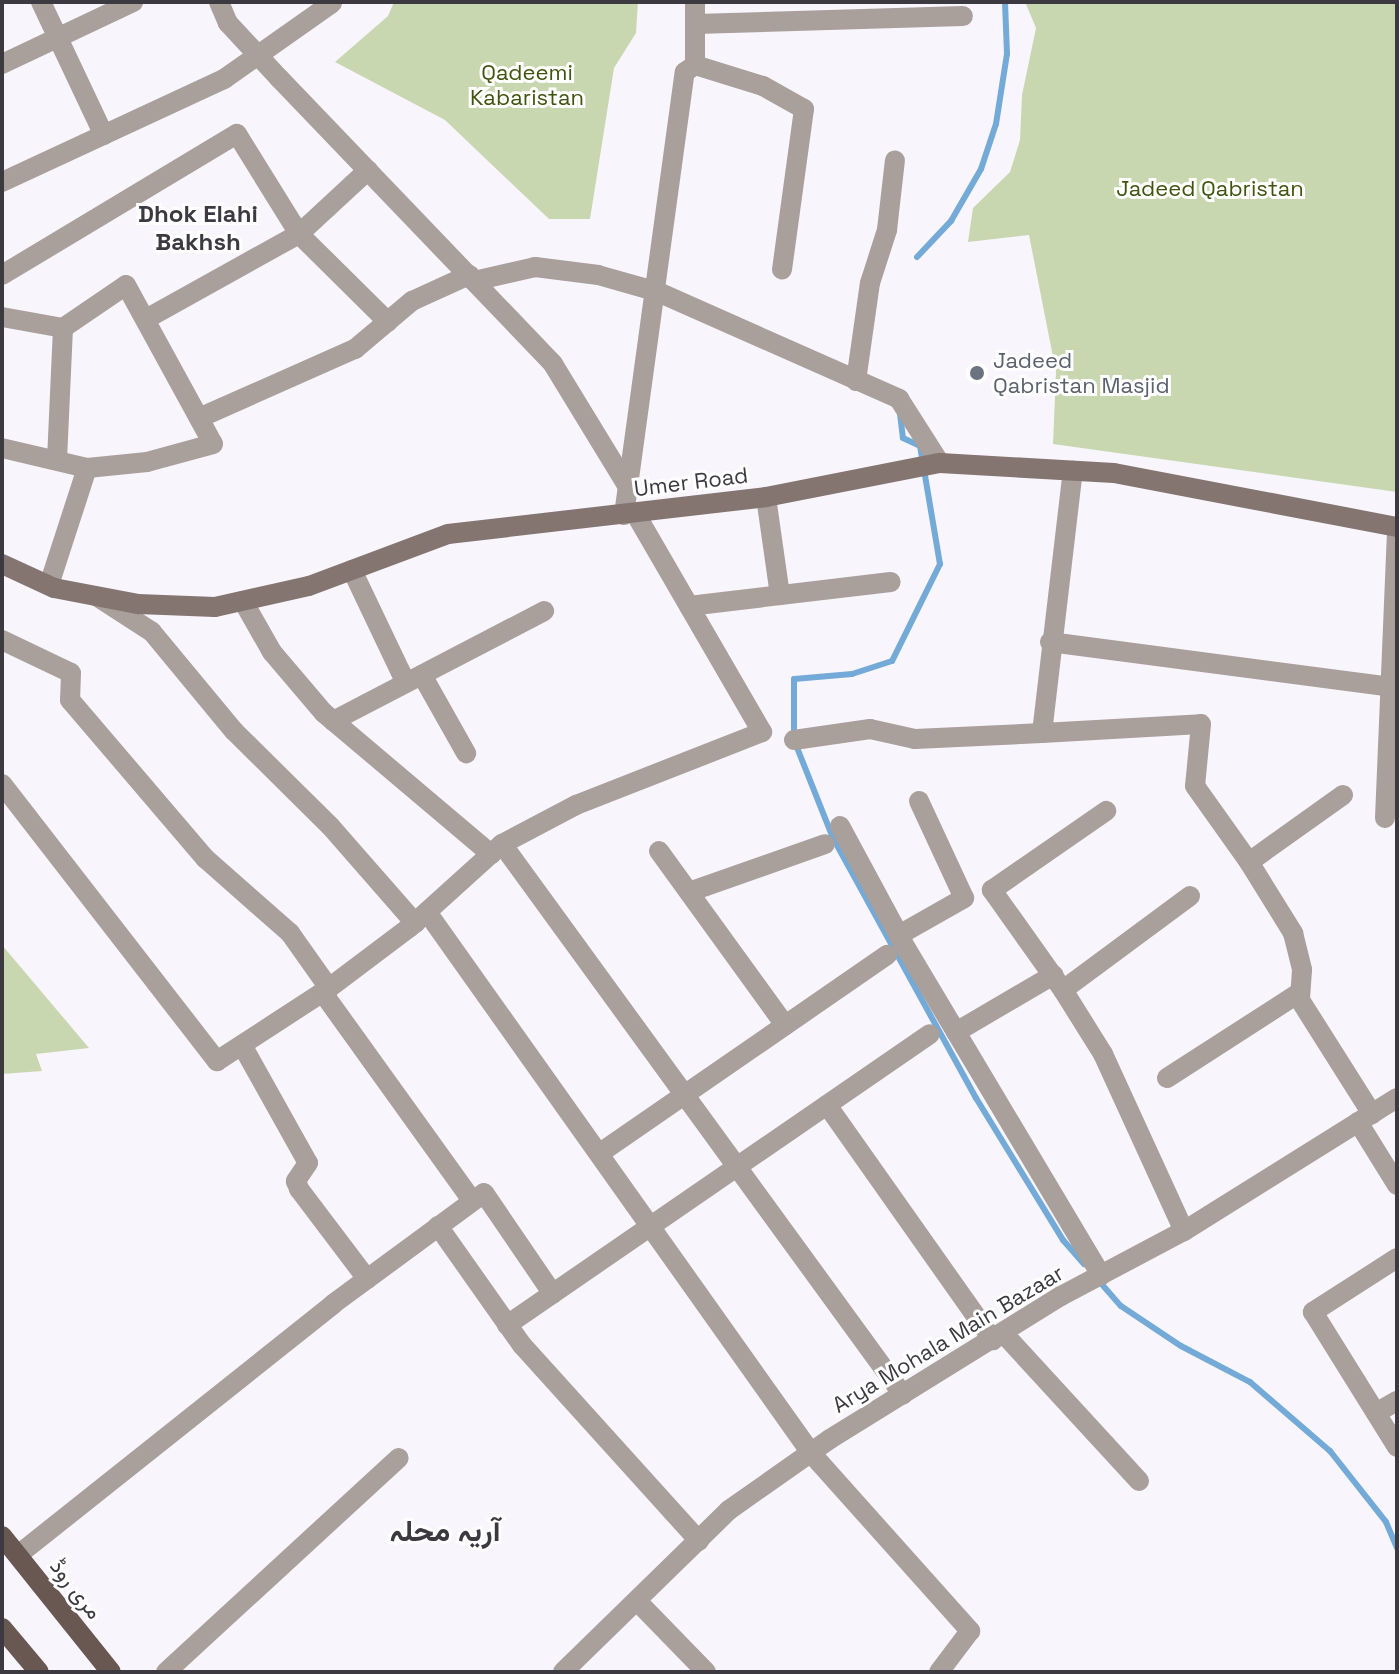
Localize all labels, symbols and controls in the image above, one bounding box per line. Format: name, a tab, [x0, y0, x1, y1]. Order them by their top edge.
park label: Qadeemi Kabaristan	[470, 59, 584, 110]
park label: Jadeed Qabristan	[1116, 176, 1304, 202]
district label: Dhok Elahi Bakhsh	[138, 200, 258, 256]
place label: Jadeed Qabristan Masjid	[993, 347, 1170, 398]
marker: Jadeed Qabristan Masjid	[968, 364, 986, 382]
street label: Umer Road	[633, 462, 749, 502]
street label: Arya Mohala Main Bazaar	[828, 1260, 1068, 1418]
district label: آریہ محلہ	[390, 1513, 500, 1549]
street label: مری روڈ	[44, 1554, 108, 1624]

